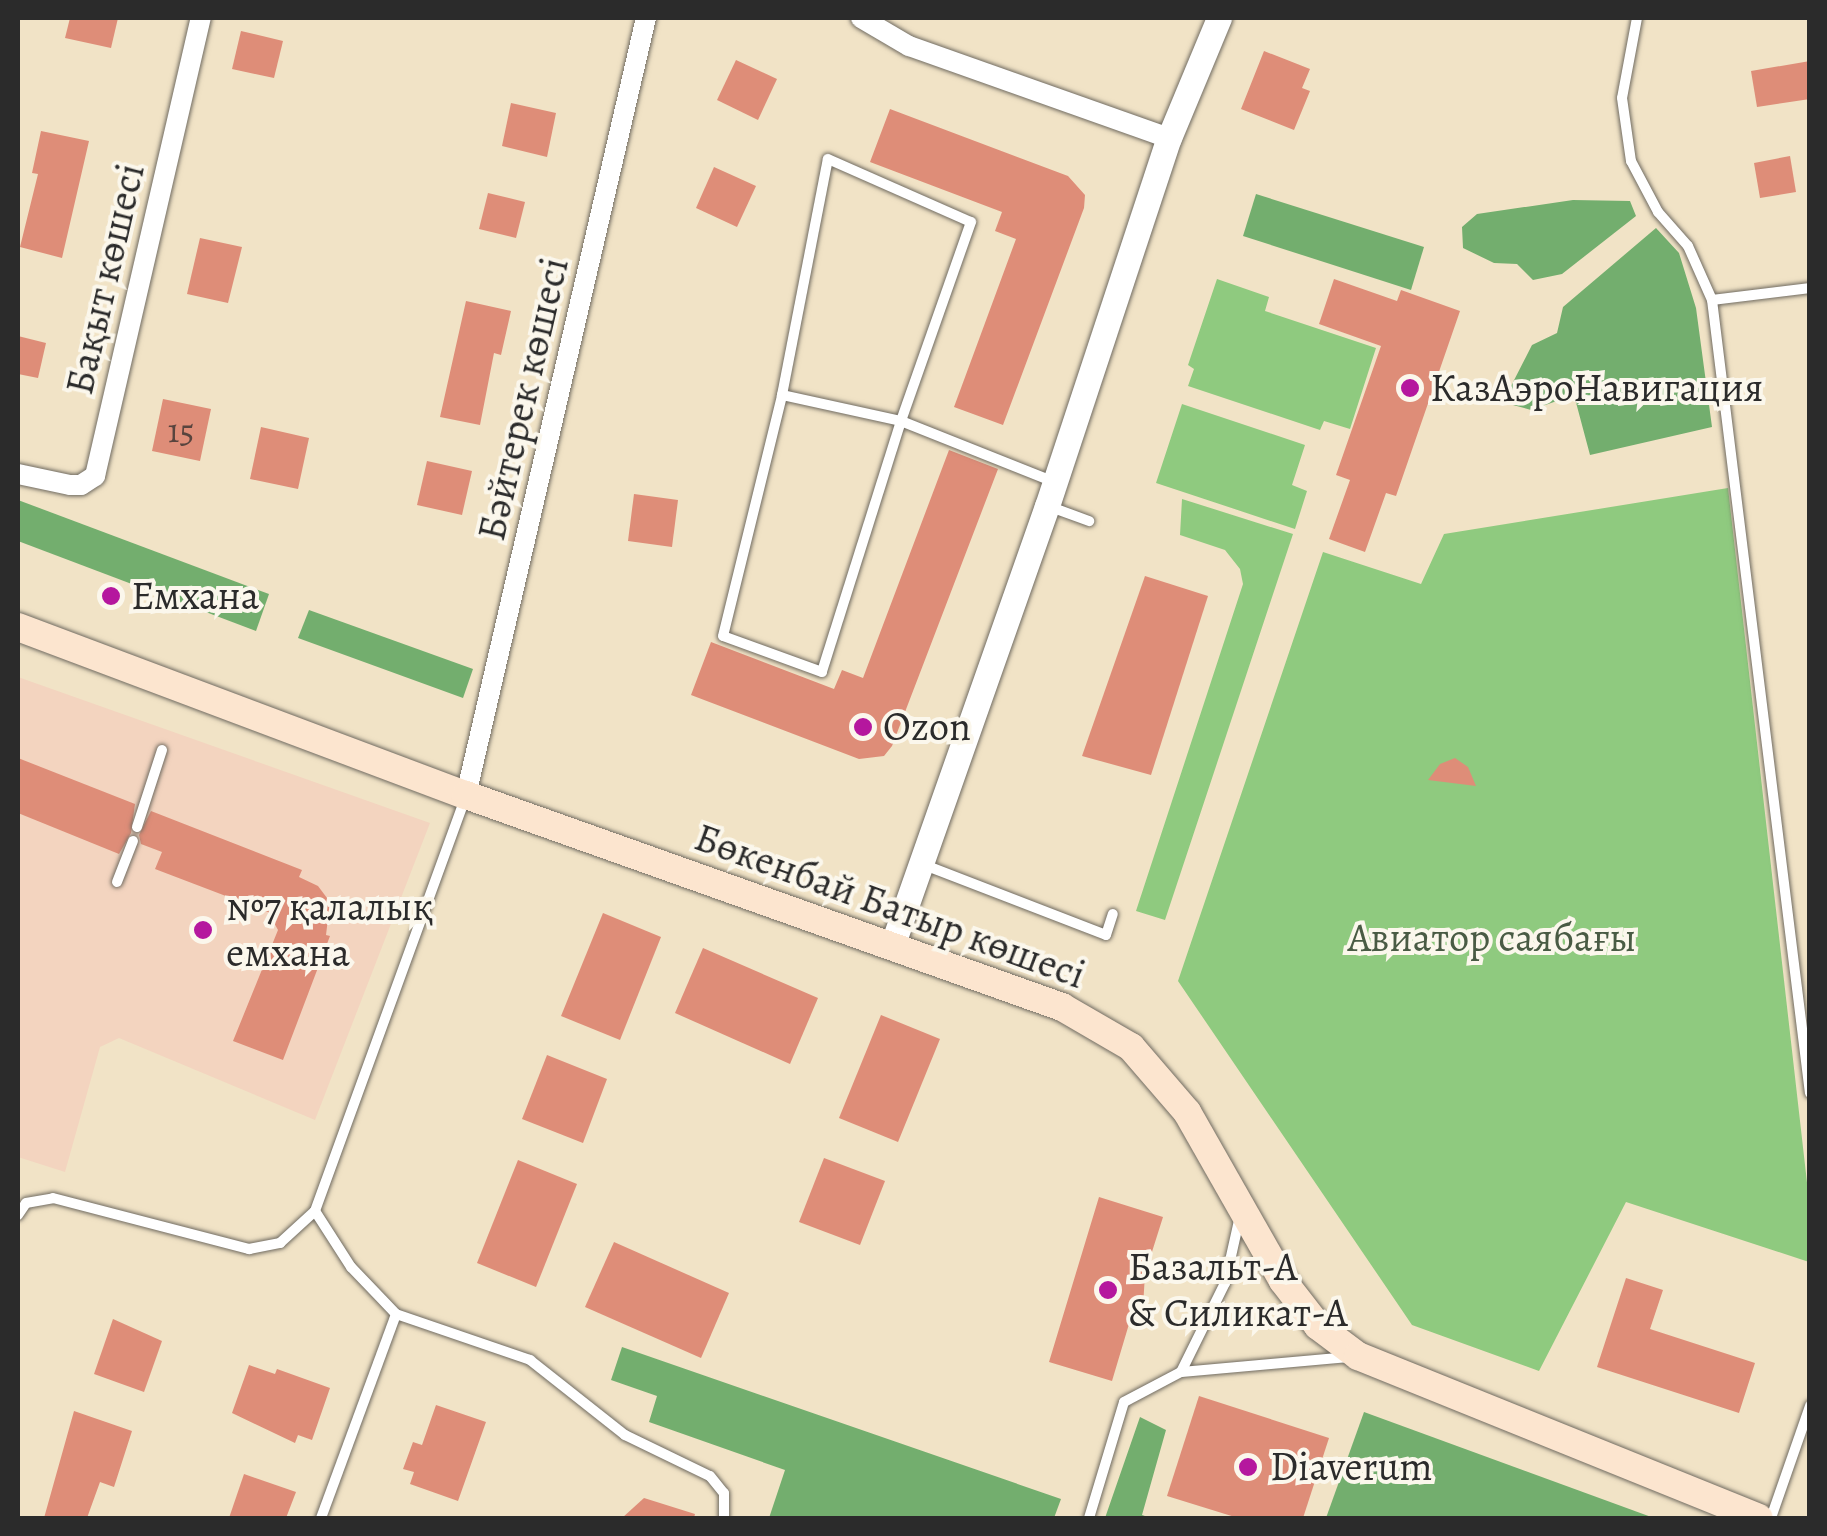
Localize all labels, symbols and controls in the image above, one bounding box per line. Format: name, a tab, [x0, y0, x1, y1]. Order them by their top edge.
street label: Бақыт көшесі	[55, 159, 155, 399]
street label: Бәйтерек көшесі	[467, 253, 579, 545]
place label: КазАэроНавигация	[1430, 364, 1763, 412]
marker: КазАэроНавигация	[1399, 377, 1421, 399]
house number: 15	[167, 409, 195, 451]
place label: Емхана	[131, 572, 259, 620]
marker: Емхана	[100, 585, 122, 607]
place label: Ozon	[883, 703, 971, 751]
marker: Ozon	[852, 716, 874, 738]
street label: Бөкенбай Батыр көшесі	[688, 813, 1092, 999]
place label: №7 қалалық емхана	[226, 883, 433, 977]
park label: Авиатор саябағы	[1348, 914, 1636, 962]
marker: №7 қалалық емхана	[190, 917, 216, 943]
place label: Базальт-А & Силикат-А	[1128, 1243, 1348, 1337]
marker: Базальт-А & Силикат-А	[1097, 1279, 1119, 1301]
place label: Diaverum	[1270, 1443, 1433, 1491]
marker: Diaverum	[1235, 1454, 1261, 1480]

